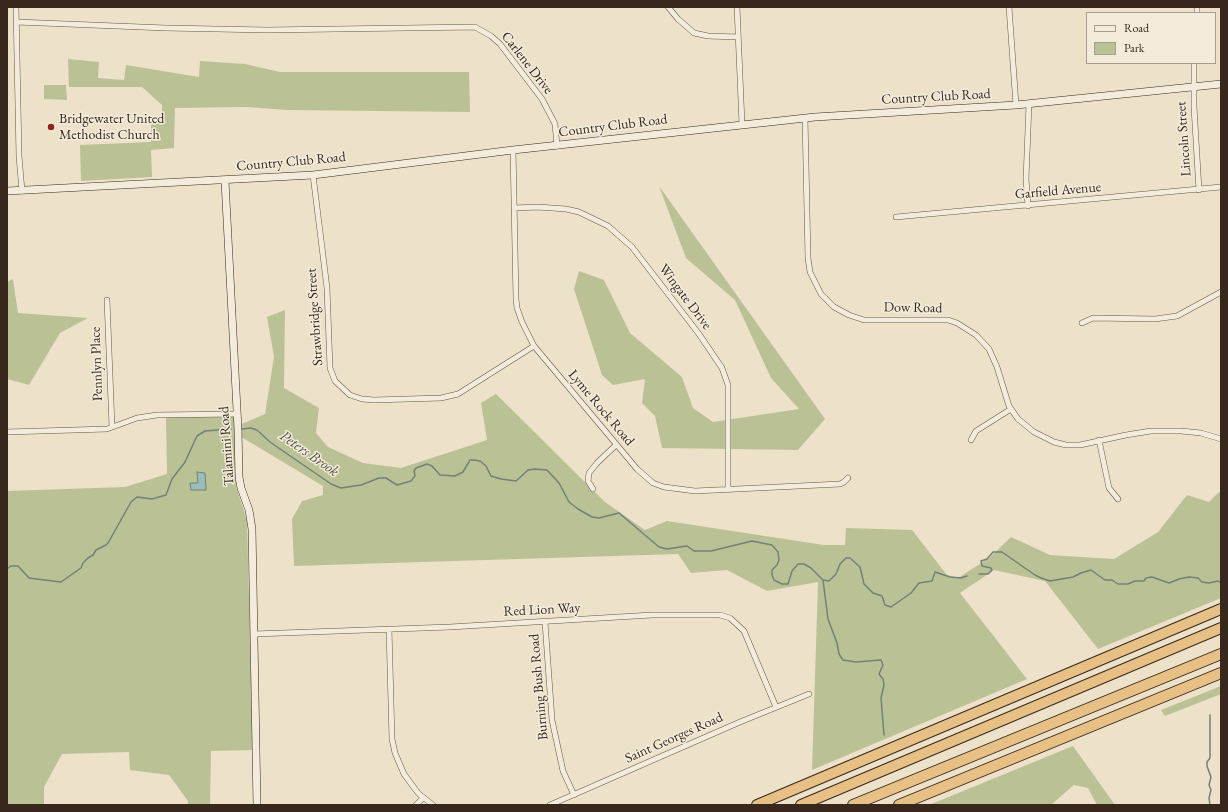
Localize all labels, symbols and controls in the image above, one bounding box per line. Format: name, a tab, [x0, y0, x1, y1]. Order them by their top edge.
legend	[1086, 12, 1216, 64]
text: Road	[1124, 20, 1149, 36]
street label: Carlene Drive	[497, 28, 557, 98]
text: Park	[1124, 40, 1144, 56]
street label: Country Club Road	[881, 86, 991, 108]
street label: Lincoln Street	[1173, 101, 1195, 177]
place label: Bridgewater United Methodist Church	[59, 111, 164, 144]
street label: Country Club Road	[558, 111, 668, 141]
marker: Bridgewater United Methodist Church	[46, 122, 56, 132]
street label: Country Club Road	[236, 149, 346, 175]
street label: Garfield Avenue	[1014, 179, 1102, 203]
street label: Wingate Drive	[655, 261, 715, 333]
street label: Strawbridge Street	[303, 268, 327, 366]
street label: Dow Road	[883, 299, 943, 317]
street label: Pennlyn Place	[87, 326, 107, 402]
street label: Lyme Rock Road	[564, 367, 638, 449]
street label: Talamini Road	[216, 406, 238, 486]
water label: Peters Brook	[276, 427, 342, 481]
street label: Red Lion Way	[503, 600, 581, 620]
street label: Burning Bush Road	[526, 633, 552, 741]
street label: Saint Georges Road	[622, 709, 726, 767]

